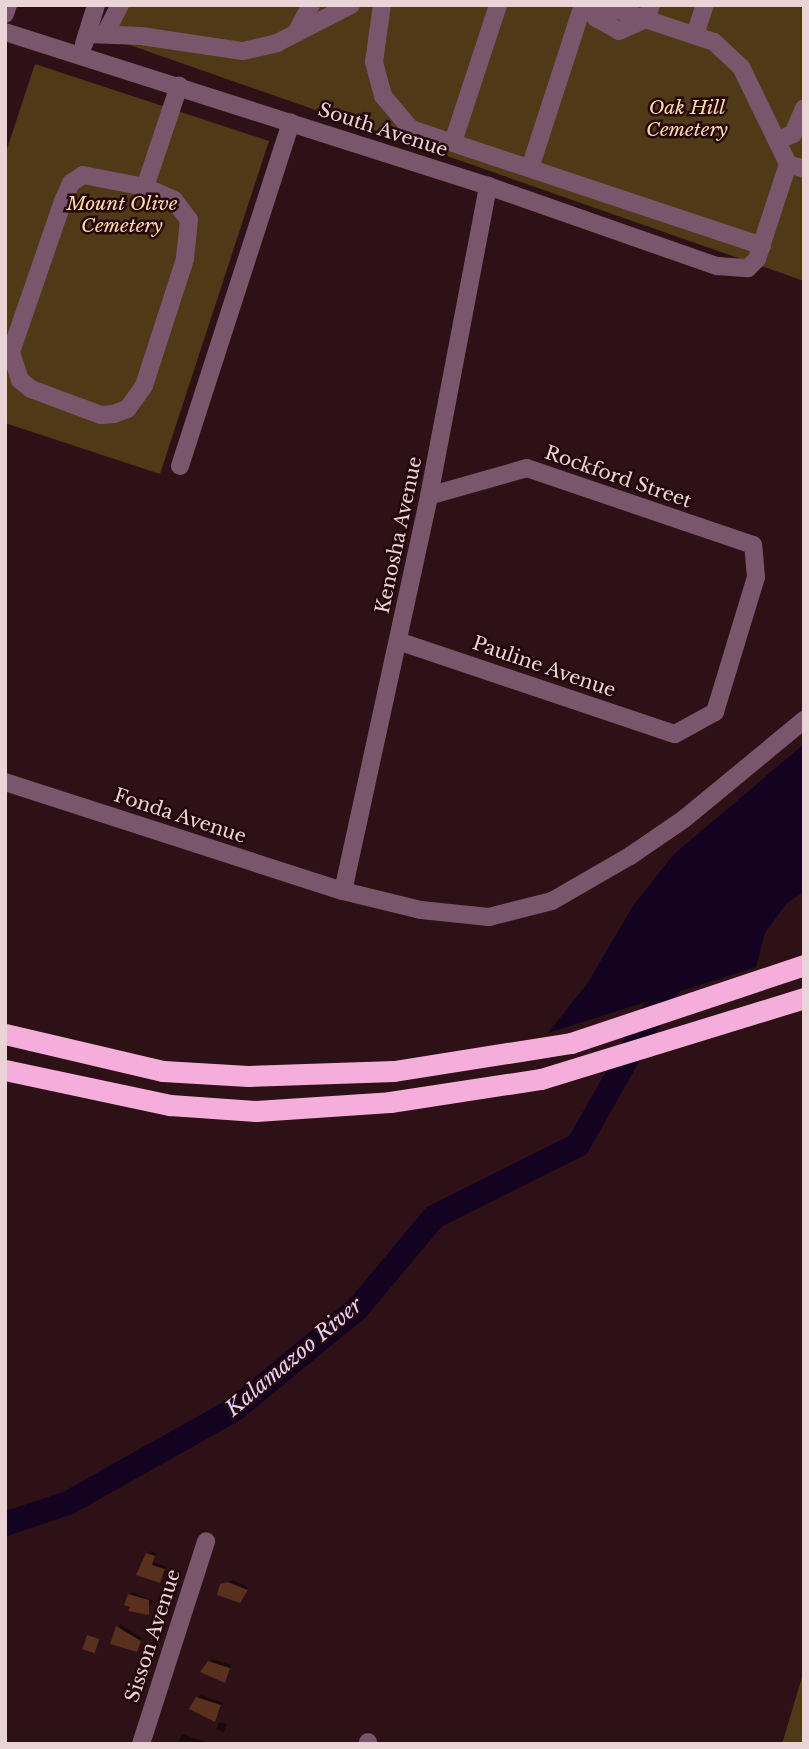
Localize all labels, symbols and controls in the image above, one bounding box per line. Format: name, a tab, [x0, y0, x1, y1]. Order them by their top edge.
park label: Oak Hill Cemetery	[646, 97, 728, 141]
street label: South Avenue	[315, 98, 451, 162]
park label: Mount Olive Cemetery	[66, 193, 178, 237]
street label: Rockford Street	[542, 441, 694, 513]
street label: Kenosha Avenue	[371, 454, 427, 616]
street label: Pauline Avenue	[469, 632, 619, 702]
street label: Fonda Avenue	[111, 784, 249, 848]
water label: Kalamazoo River	[221, 1293, 367, 1421]
street label: Sisson Avenue	[121, 1566, 185, 1706]

